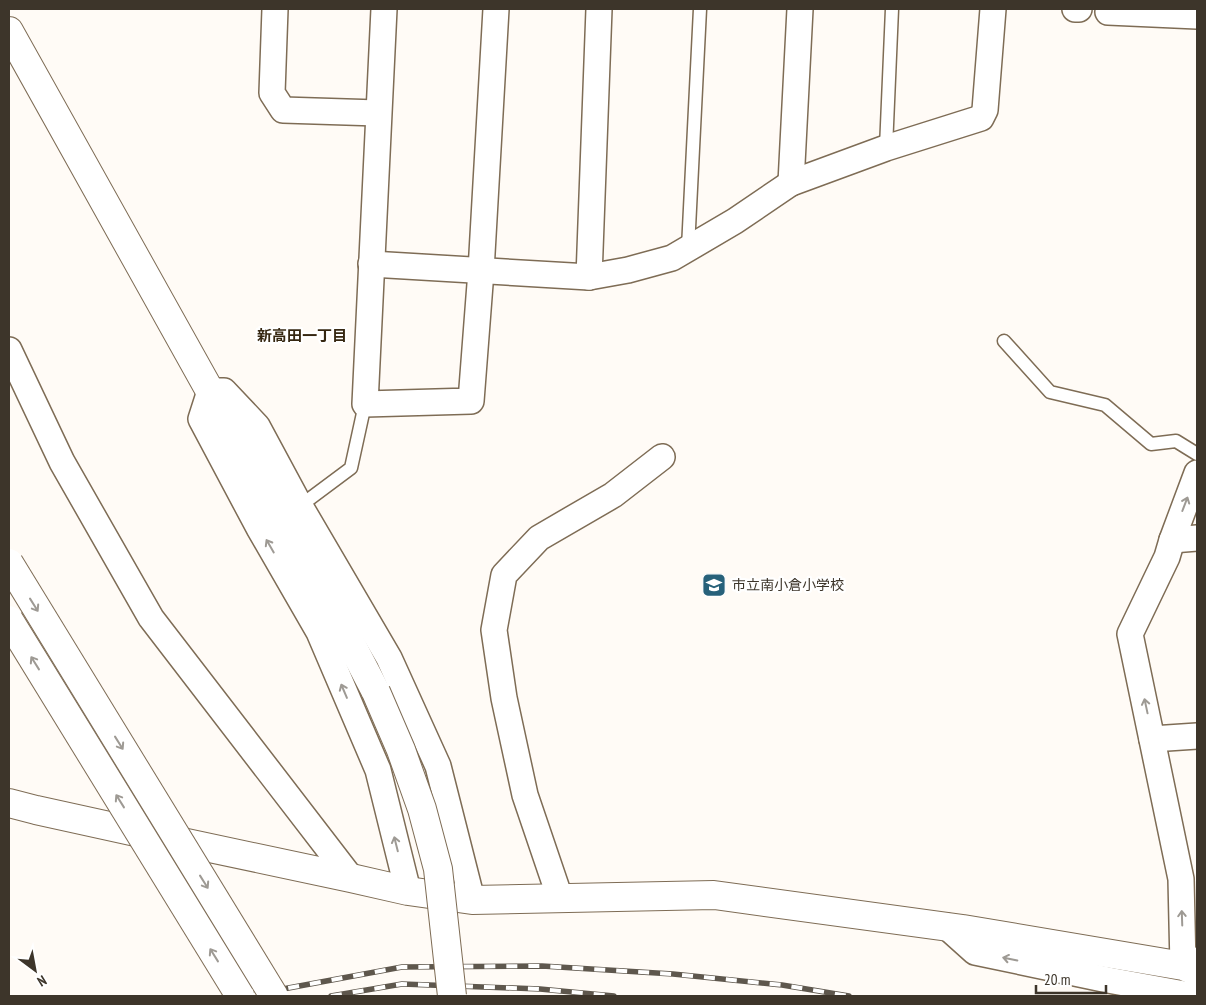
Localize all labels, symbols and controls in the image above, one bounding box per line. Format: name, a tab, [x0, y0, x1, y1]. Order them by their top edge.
district label: 新高田一丁目	[257, 326, 347, 345]
one-way arrow	[1181, 497, 1191, 512]
one-way arrow	[264, 540, 274, 554]
school or university icon: 市立南小倉小学校	[701, 572, 727, 598]
place label: 市立南小倉小学校	[732, 576, 844, 594]
one-way arrow	[30, 597, 40, 611]
one-way arrow	[30, 656, 40, 670]
one-way arrow	[339, 684, 348, 699]
one-way arrow	[1140, 699, 1150, 715]
one-way arrow	[115, 736, 125, 750]
one-way arrow	[115, 795, 125, 809]
one-way arrow	[391, 837, 400, 853]
one-way arrow	[200, 874, 210, 888]
one-way arrow	[1177, 910, 1187, 926]
north arrow	[10, 945, 60, 995]
one-way arrow	[209, 948, 219, 962]
one-way arrow	[1002, 954, 1018, 964]
scale bar	[1036, 962, 1106, 994]
text: 20 m	[1044, 970, 1070, 989]
text: N	[34, 971, 50, 991]

